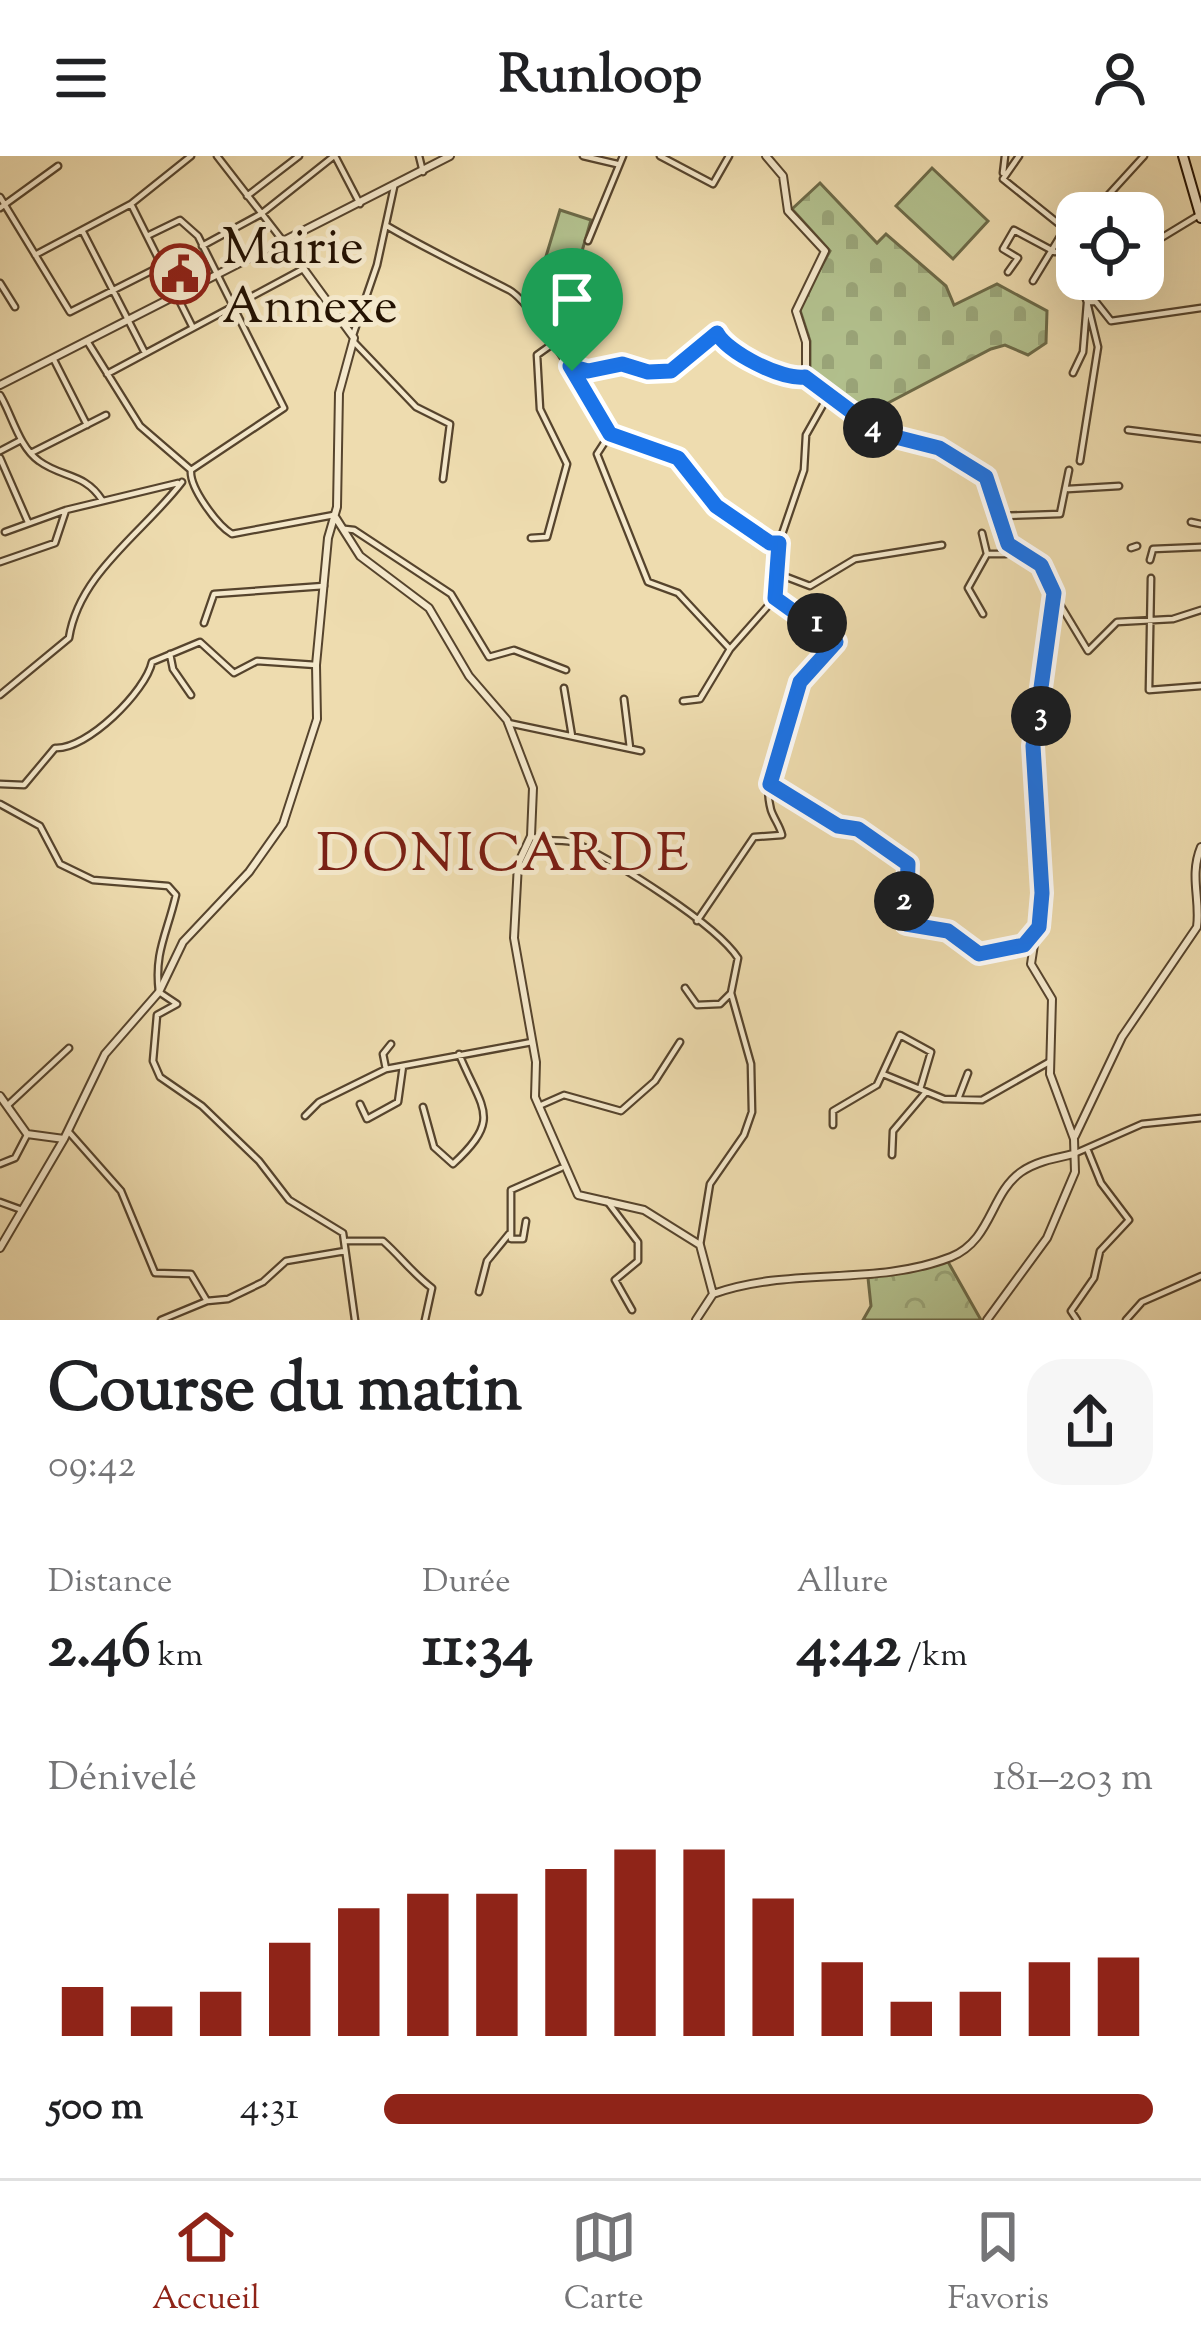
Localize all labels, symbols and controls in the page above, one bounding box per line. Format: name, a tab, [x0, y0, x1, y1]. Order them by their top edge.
text: Runloop	[499, 39, 702, 117]
icon: menu	[48, 45, 114, 111]
icon: person	[1087, 45, 1153, 111]
map controls	[1056, 192, 1164, 300]
button: locate	[1056, 192, 1164, 300]
place label: Mairie Annexe	[222, 214, 398, 346]
public building icon: Mairie Annexe	[149, 243, 211, 305]
pin	[521, 248, 623, 371]
icon: arrive	[539, 266, 605, 332]
pin: 4	[843, 398, 903, 458]
text: 4	[865, 404, 881, 452]
pin: 1	[787, 593, 847, 653]
text: 1	[811, 599, 823, 647]
pin: 3	[1011, 686, 1071, 746]
text: 3	[1034, 692, 1048, 740]
district label: DONICARDE	[316, 818, 692, 896]
pin: 2	[874, 871, 934, 931]
text: 2	[896, 877, 912, 925]
text: Course du matin	[48, 1346, 522, 1441]
button: share	[1027, 1359, 1153, 1485]
text: 09:42	[48, 1439, 136, 1495]
text: Distance	[48, 1559, 172, 1607]
text: Durée	[422, 1559, 511, 1607]
text: Allure	[797, 1559, 888, 1607]
text: 2.46	[48, 1607, 151, 1694]
text: 11:34	[422, 1607, 533, 1694]
text: 4:42	[797, 1607, 901, 1694]
text: km	[151, 1633, 203, 1681]
text: /km	[901, 1633, 968, 1681]
text: Dénivelé	[48, 1752, 197, 1808]
text: 181–203 m	[993, 1752, 1153, 1808]
text: 500 m	[48, 2081, 143, 2137]
text: 4:31	[240, 2081, 299, 2137]
tab: Accueil	[152, 2204, 260, 2324]
tab: Carte	[564, 2204, 644, 2324]
tab: Favoris	[947, 2204, 1049, 2324]

